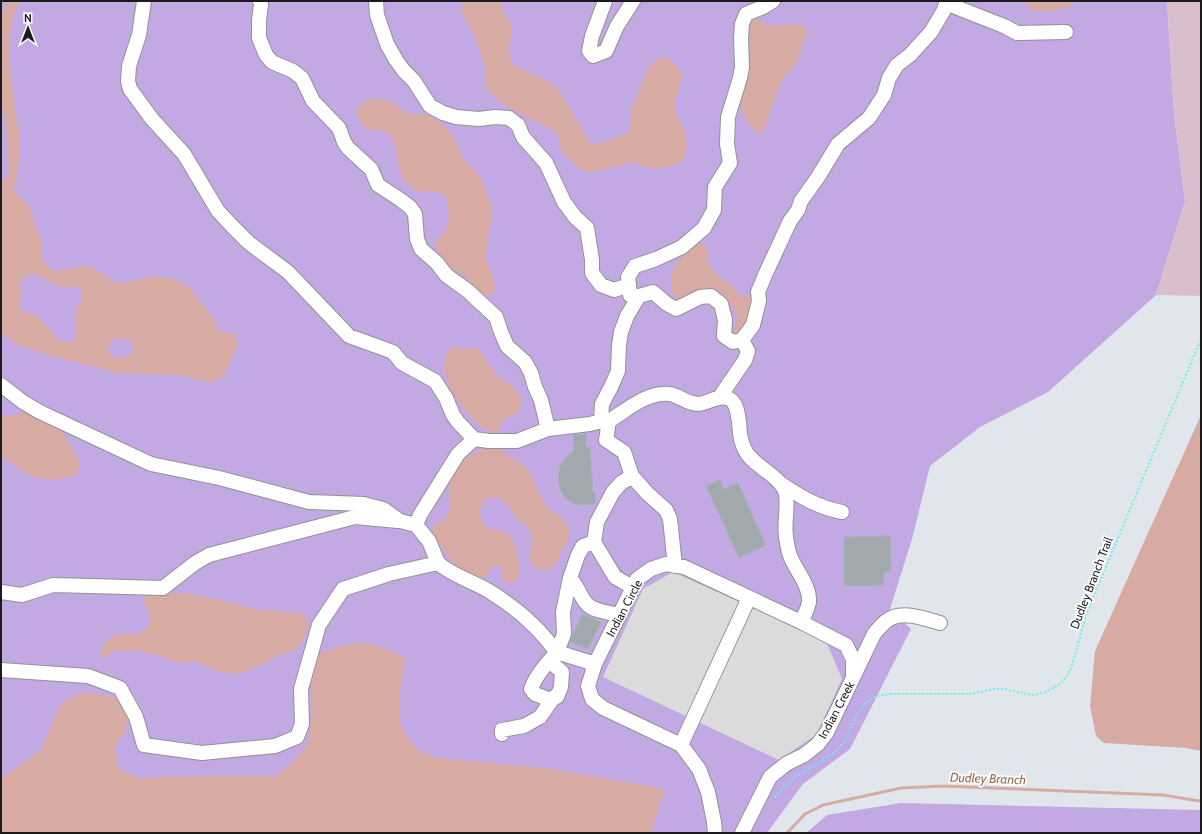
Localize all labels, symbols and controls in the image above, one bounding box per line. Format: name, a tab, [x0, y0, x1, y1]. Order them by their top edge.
north arrow	[8, 8, 48, 48]
text: N	[24, 11, 32, 25]
street label: Dudley Branch Trail	[1067, 535, 1115, 631]
street label: Indian Circle	[603, 577, 645, 639]
street label: Indian Creek	[815, 678, 858, 741]
water label: Dudley Branch	[950, 769, 1026, 787]

